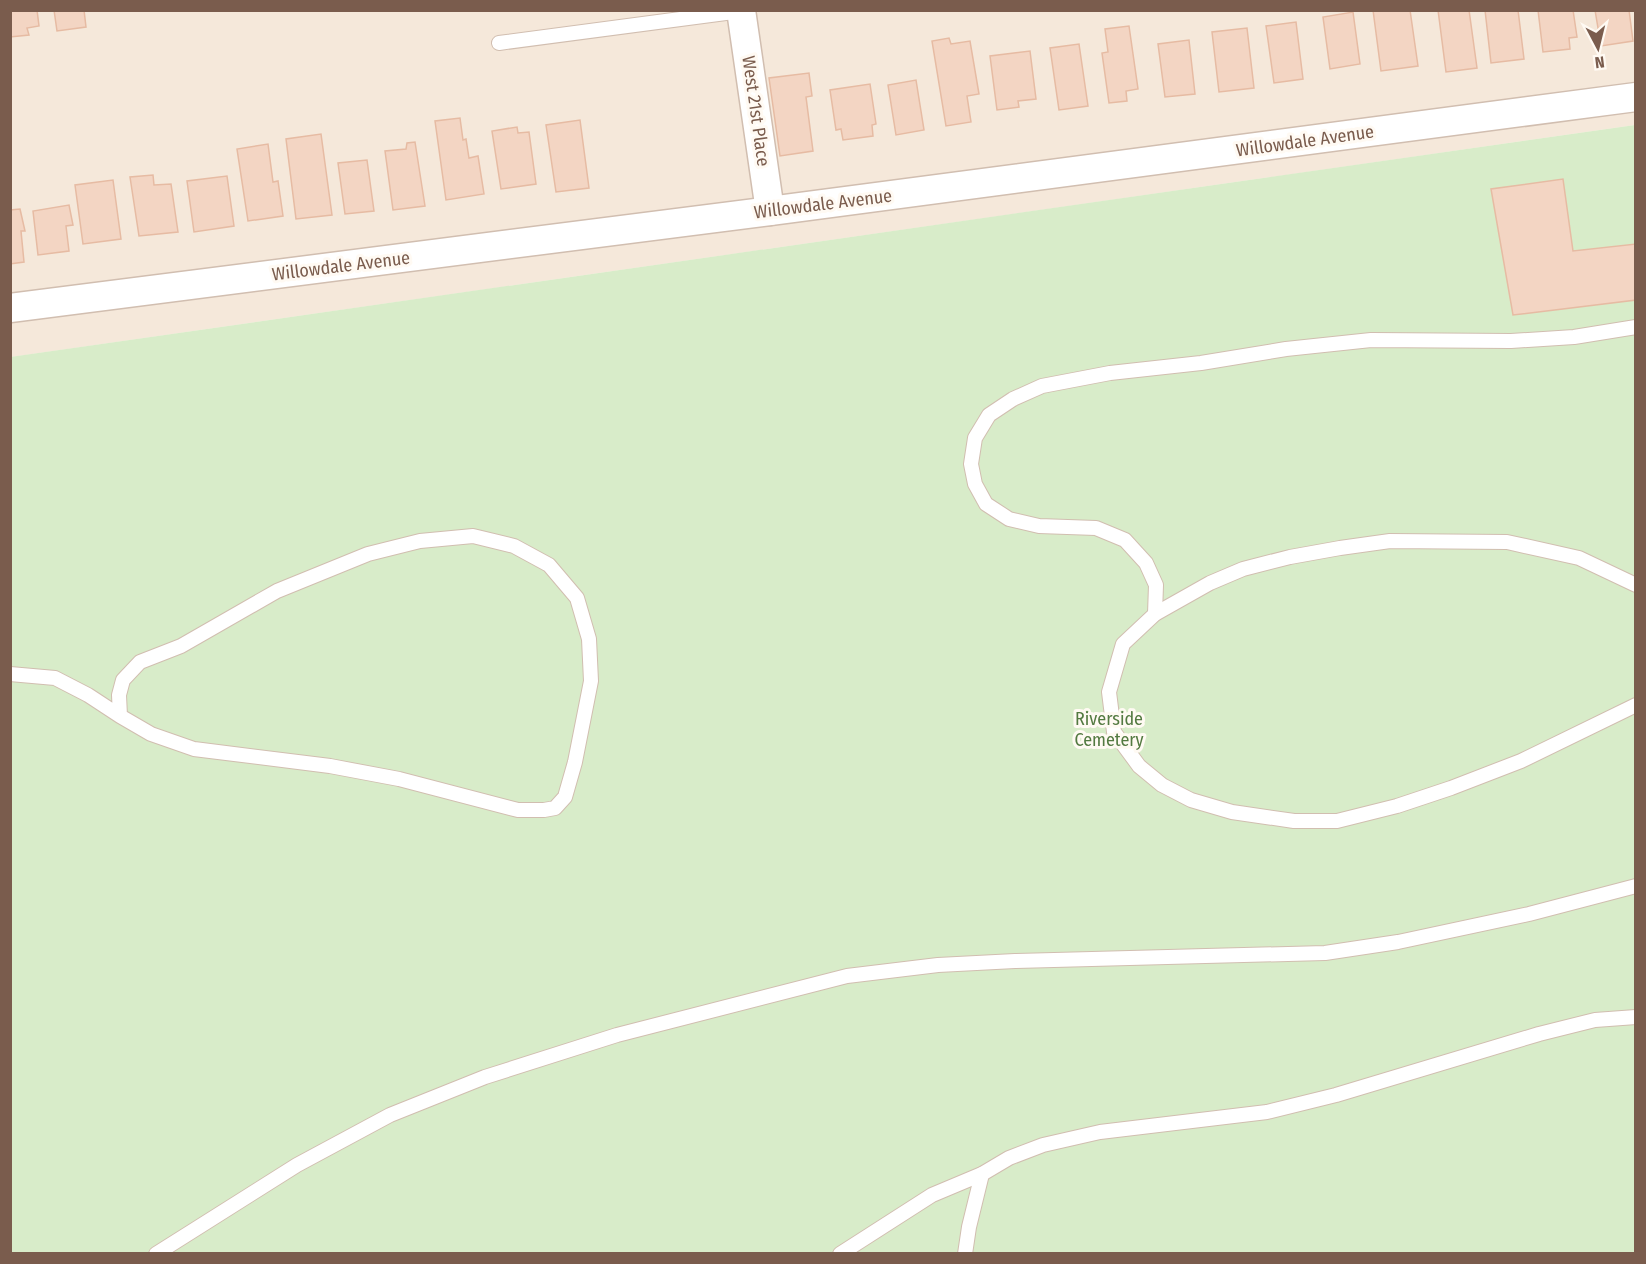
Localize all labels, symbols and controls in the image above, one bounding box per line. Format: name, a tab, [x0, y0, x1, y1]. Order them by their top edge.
north arrow	[1568, 18, 1628, 78]
text: N	[1594, 52, 1606, 72]
street label: West 21st Place	[737, 54, 775, 168]
street label: Willowdale Avenue	[1235, 120, 1375, 162]
street label: Willowdale Avenue	[753, 185, 893, 223]
street label: Willowdale Avenue	[271, 247, 411, 285]
park label: Riverside Cemetery	[1074, 708, 1144, 751]

